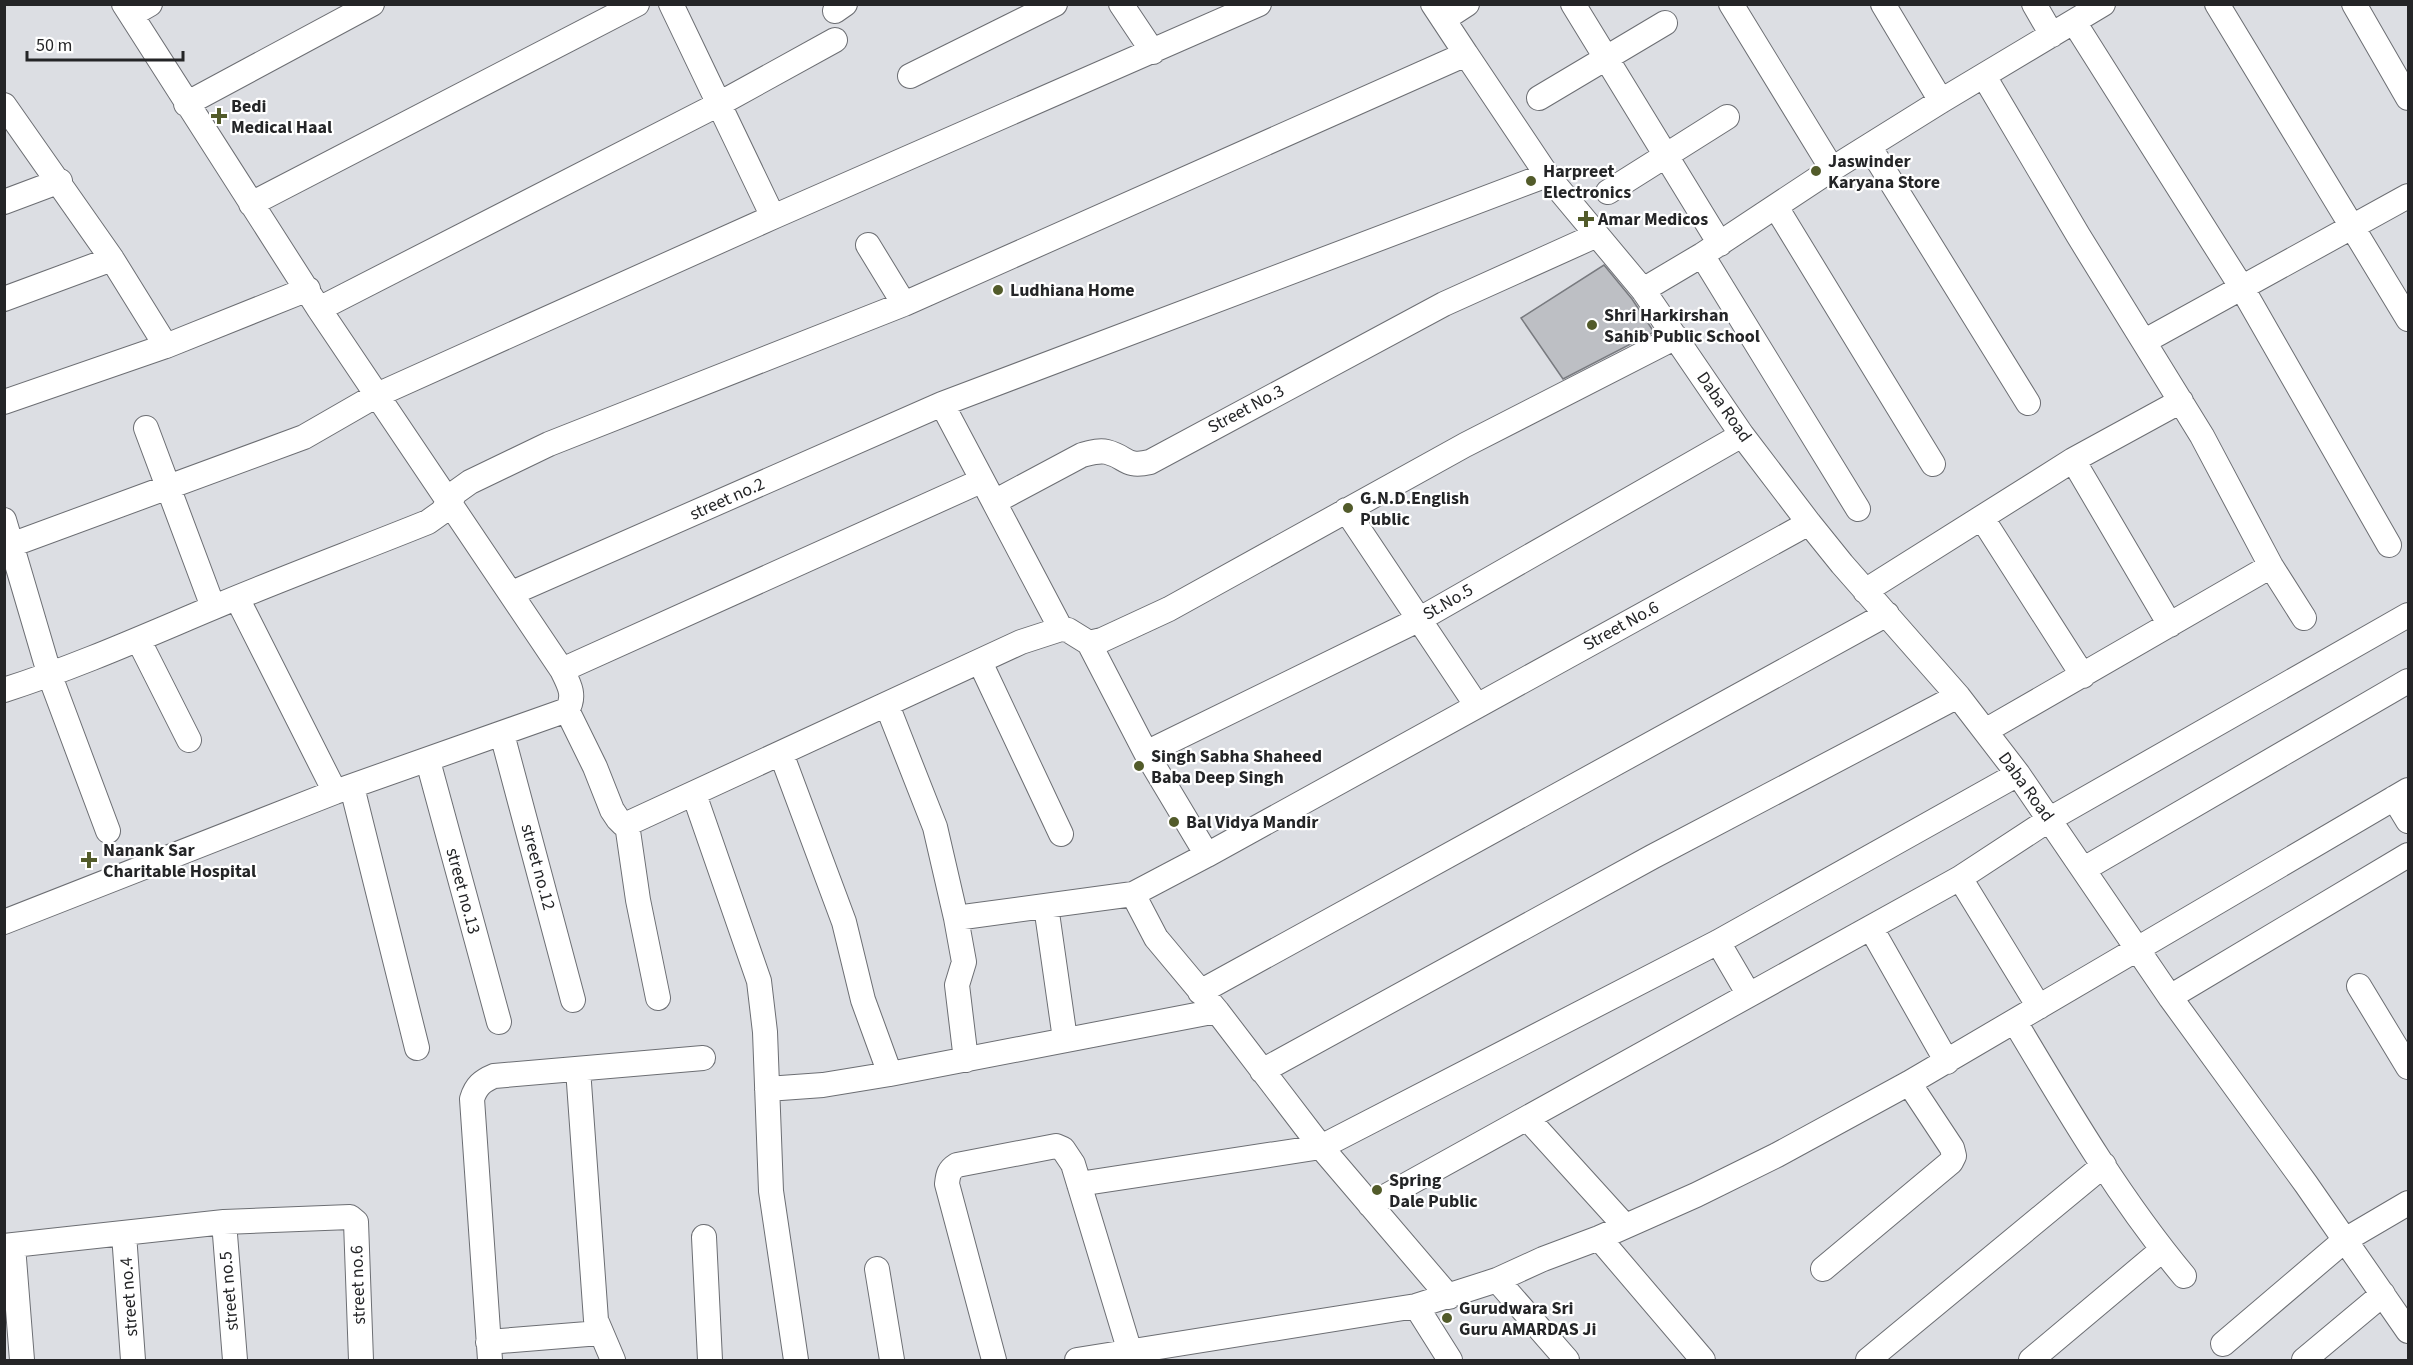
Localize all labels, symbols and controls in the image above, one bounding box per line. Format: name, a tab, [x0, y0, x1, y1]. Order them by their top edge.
scale bar	[27, 24, 183, 62]
text: 50 m	[36, 33, 72, 58]
place label: Bedi Medical Haal	[231, 94, 332, 140]
marker: Bedi Medical Haal	[212, 109, 226, 123]
place label: Jaswinder Karyana Store	[1828, 149, 1940, 195]
place label: Harpreet Electronics	[1543, 159, 1631, 205]
marker: Jaswinder Karyana Store	[1809, 164, 1823, 178]
marker: Harpreet Electronics	[1524, 174, 1538, 188]
place label: Amar Medicos	[1597, 207, 1708, 232]
marker: Amar Medicos	[1579, 212, 1593, 226]
place label: Ludhiana Home	[1010, 278, 1135, 303]
marker: Ludhiana Home	[991, 283, 1005, 297]
place label: Shri Harkirshan Sahib Public School	[1604, 303, 1760, 349]
marker: Shri Harkirshan Sahib Public School	[1585, 318, 1599, 332]
street label: Daba Road	[1690, 367, 1758, 447]
street label: Street No.3	[1203, 378, 1289, 440]
street label: street no.2	[686, 471, 768, 527]
place label: G.N.D.English Public	[1360, 486, 1469, 532]
marker: G.N.D.English Public	[1341, 501, 1355, 515]
street label: St.No.5	[1418, 578, 1478, 626]
street label: Street No.6	[1578, 595, 1664, 657]
place label: Singh Sabha Shaheed Baba Deep Singh	[1151, 744, 1322, 790]
street label: Daba Road	[1992, 747, 2060, 827]
marker: Singh Sabha Shaheed Baba Deep Singh	[1132, 759, 1146, 773]
place label: Bal Vidya Mandir	[1186, 810, 1319, 835]
marker: Bal Vidya Mandir	[1167, 815, 1181, 829]
street label: street no.12	[514, 821, 562, 913]
place label: Nanank Sar Charitable Hospital	[103, 838, 256, 884]
street label: street no.13	[439, 845, 487, 937]
marker: Nanank Sar Charitable Hospital	[80, 851, 98, 869]
place label: Spring Dale Public	[1389, 1168, 1478, 1214]
marker: Spring Dale Public	[1370, 1183, 1384, 1197]
street label: street no.6	[344, 1245, 372, 1325]
street label: street no.5	[213, 1250, 245, 1332]
street label: street no.4	[114, 1256, 144, 1338]
place label: Gurudwara Sri Guru AMARDAS Ji	[1459, 1296, 1596, 1342]
marker: Gurudwara Sri Guru AMARDAS Ji	[1440, 1311, 1454, 1325]

